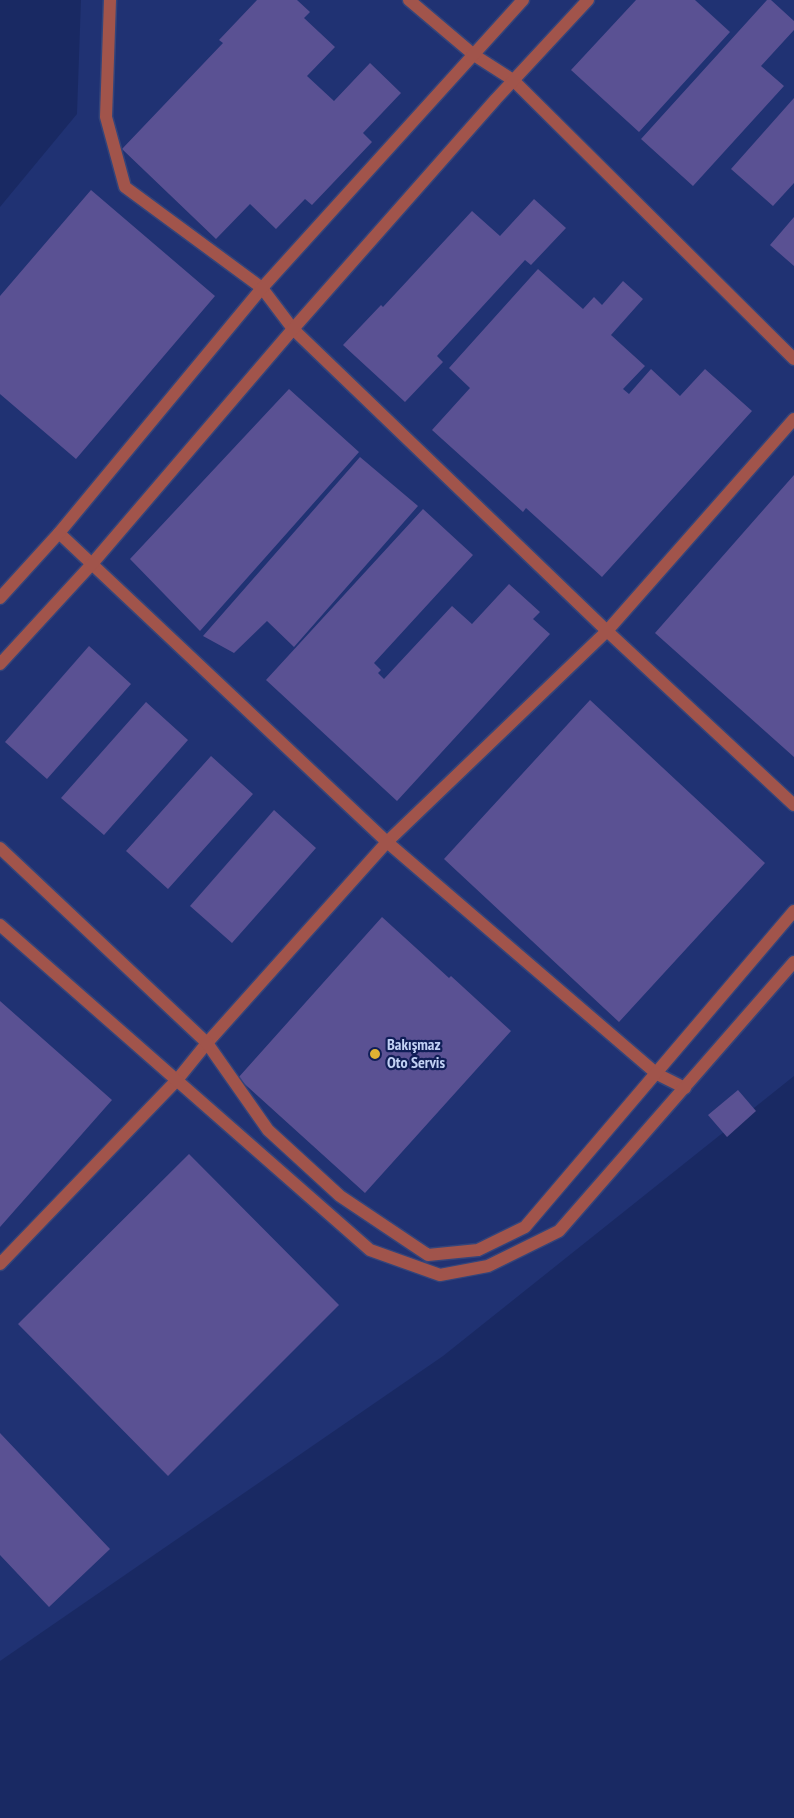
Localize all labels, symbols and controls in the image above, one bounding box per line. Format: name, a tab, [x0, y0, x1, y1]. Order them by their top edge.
place label: Bakışmaz Oto Servis	[387, 1035, 445, 1073]
marker: Bakışmaz Oto Servis	[368, 1047, 382, 1061]

